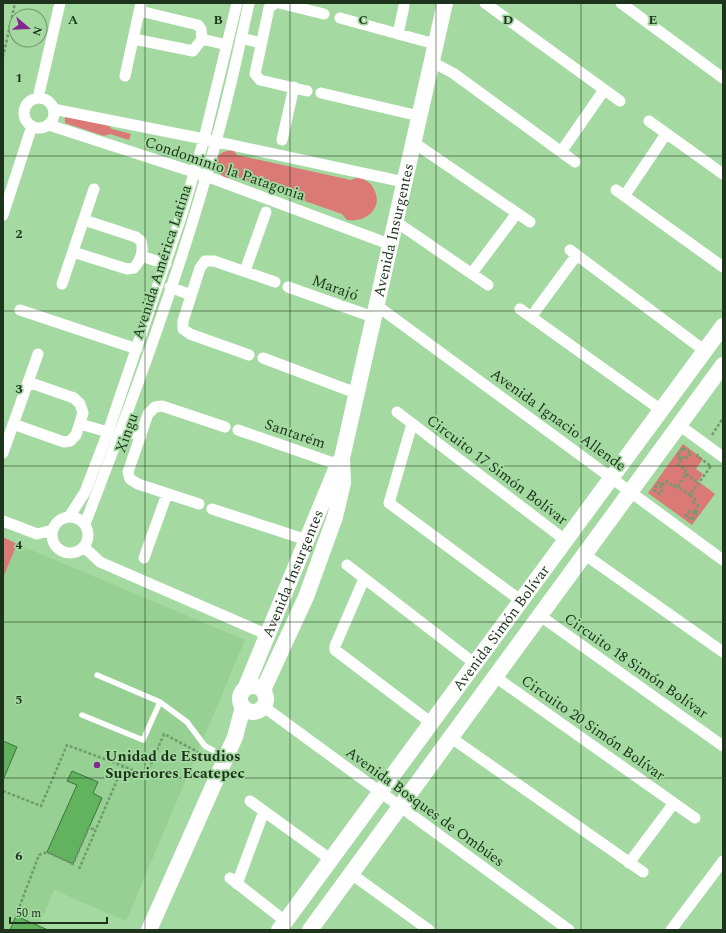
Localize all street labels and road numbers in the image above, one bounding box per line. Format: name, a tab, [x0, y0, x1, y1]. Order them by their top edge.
street label: Condominio la Patagonia	[142, 131, 309, 208]
street label: Avenida Insurgentes	[367, 161, 420, 299]
street label: Avenida América Latina	[126, 181, 198, 342]
street label: Marajó	[309, 269, 361, 307]
street label: Avenida Ignacio Allende	[485, 363, 631, 477]
street label: Circuito 17 Simón Bolívar	[422, 409, 572, 531]
street label: Xingu	[109, 410, 145, 456]
street label: Santarém	[261, 413, 329, 455]
street label: Avenida Insurgentes	[256, 506, 330, 641]
street label: Avenida Simón Bolívar	[447, 560, 555, 696]
street label: Circuito 18 Simón Bolívar	[559, 607, 713, 725]
street label: Circuito 20 Simón Bolívar	[516, 669, 670, 787]
street label: Avenida Bosques de Ombúes	[341, 741, 509, 873]

